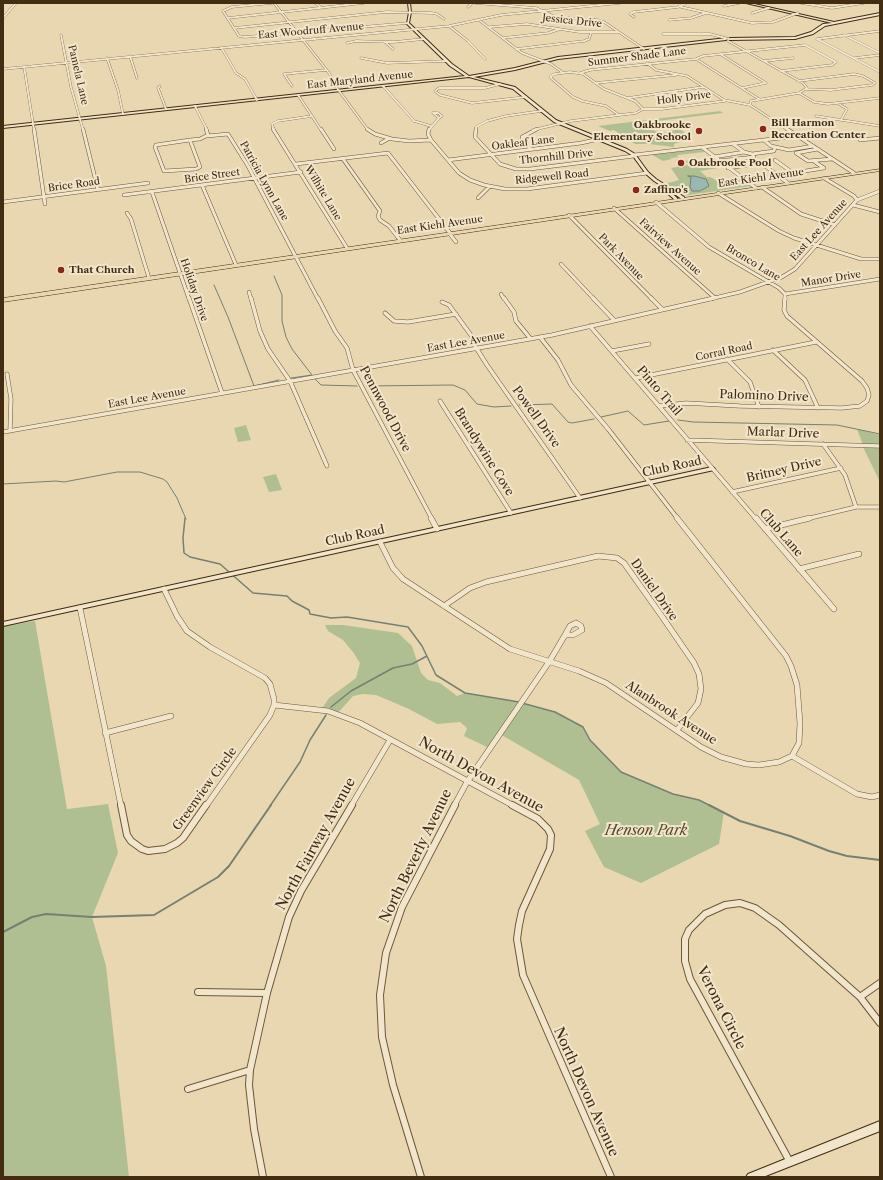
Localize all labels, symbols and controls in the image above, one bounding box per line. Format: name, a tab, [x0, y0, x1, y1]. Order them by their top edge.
street label: Jessica Drive	[542, 12, 602, 30]
street label: East Woodruff Avenue	[257, 20, 365, 42]
street label: Pamela Lane	[65, 44, 91, 106]
street label: Summer Shade Lane	[587, 45, 687, 69]
street label: East Maryland Avenue	[306, 68, 414, 92]
street label: Holly Drive	[656, 89, 712, 107]
place label: Bill Harmon Recreation Center	[771, 117, 866, 140]
place label: Oakbrooke Elementary School	[593, 119, 691, 142]
marker: Bill Harmon Recreation Center	[758, 124, 768, 134]
marker: Oakbrooke Elementary School	[694, 126, 704, 136]
street label: Oakleaf Lane	[491, 133, 555, 153]
street label: Patricia Lynn Lane	[237, 139, 291, 223]
street label: Thornhill Drive	[518, 147, 594, 167]
place label: Oakbrooke Pool	[689, 157, 772, 169]
marker: Oakbrooke Pool	[676, 158, 686, 168]
street label: Wilhite Lane	[302, 163, 344, 223]
street label: Brice Street	[183, 166, 241, 186]
street label: East Kiehl Avenue	[717, 166, 805, 190]
street label: Ridgewell Road	[515, 167, 589, 187]
street label: Brice Road	[47, 175, 101, 195]
place label: Zaffino's	[644, 184, 688, 196]
marker: Zaffino's	[631, 185, 641, 195]
street label: East Lee Avenue	[788, 197, 850, 263]
street label: East Kiehl Avenue	[396, 213, 484, 237]
street label: Fairview Avenue	[637, 216, 703, 278]
street label: Park Avenue	[596, 231, 646, 283]
street label: Bronco Lane	[724, 242, 782, 284]
street label: Holiday Drive	[178, 257, 210, 323]
place label: That Church	[69, 264, 134, 276]
marker: That Church	[56, 265, 66, 275]
street label: Manor Drive	[800, 268, 862, 290]
street label: East Lee Avenue	[426, 329, 506, 355]
street label: Corral Road	[694, 340, 754, 364]
street label: Pinto Trail	[634, 363, 684, 419]
street label: Pennwood Drive	[356, 364, 414, 454]
street label: Powell Drive	[509, 383, 563, 451]
street label: East Lee Avenue	[107, 385, 187, 411]
street label: Palomino Drive	[719, 387, 809, 405]
street label: Brandywine Cove	[451, 405, 517, 499]
street label: Marlar Drive	[746, 425, 820, 441]
street label: Club Road	[641, 454, 703, 480]
street label: Britney Drive	[745, 454, 823, 486]
street label: Club Lane	[756, 506, 806, 560]
street label: Club Road	[324, 523, 386, 549]
street label: Daniel Drive	[627, 556, 681, 624]
street label: Alanbrook Avenue	[623, 678, 719, 748]
street label: North Devon Avenue	[416, 734, 546, 816]
street label: Greenview Circle	[170, 745, 240, 833]
street label: North Fairway Avenue	[273, 775, 359, 913]
street label: North Beverly Avenue	[376, 786, 456, 926]
park label: Henson Park	[605, 823, 687, 839]
street label: Verona Circle	[693, 964, 749, 1052]
street label: North Devon Avenue	[550, 1025, 622, 1159]

